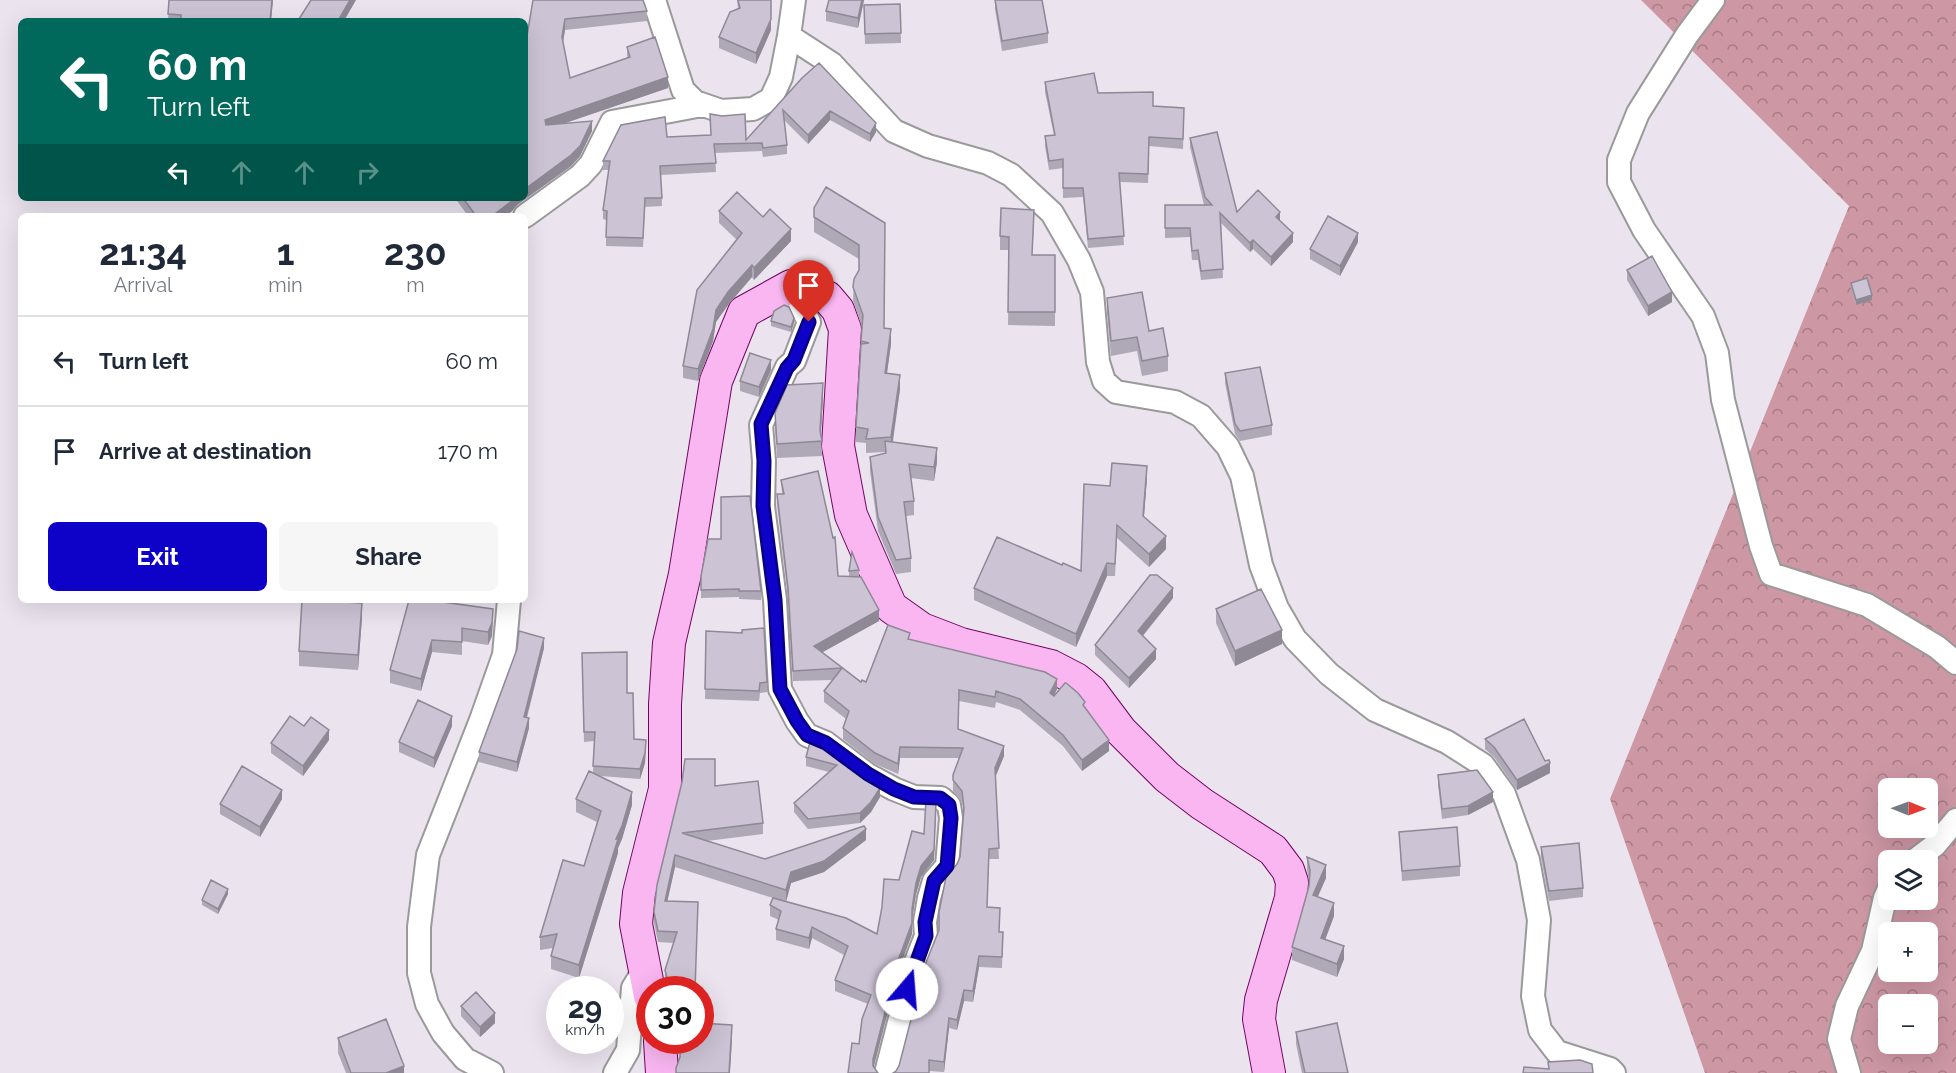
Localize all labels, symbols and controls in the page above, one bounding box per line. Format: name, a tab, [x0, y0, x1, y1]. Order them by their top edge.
text: 60 m	[147, 41, 247, 90]
icon: left	[48, 42, 126, 120]
text: Turn left	[147, 91, 250, 122]
icon: left	[162, 156, 195, 189]
icon: ahead	[225, 156, 258, 189]
icon: ahead	[288, 156, 321, 189]
icon: right	[351, 156, 384, 189]
text: 21:34	[99, 231, 187, 273]
text: 1	[277, 231, 294, 273]
text: 230	[384, 231, 447, 273]
pin	[783, 260, 834, 322]
icon: arrive	[792, 269, 825, 302]
text: Arrival	[114, 273, 173, 297]
text: min	[268, 273, 303, 297]
text: m	[406, 273, 425, 297]
icon: left	[48, 345, 81, 378]
text: Turn left	[99, 348, 189, 374]
text: 60 m	[445, 348, 498, 374]
icon: arrive	[48, 435, 81, 468]
text: Arrive at destination	[99, 438, 312, 464]
text: 170 m	[438, 438, 498, 464]
button: Exit	[48, 522, 267, 591]
button: Share	[279, 522, 498, 591]
north arrow	[1878, 778, 1938, 838]
map controls	[1878, 778, 1938, 1054]
button: layers	[1878, 850, 1938, 910]
button: +	[1878, 922, 1938, 982]
position arrow	[875, 957, 939, 1021]
speed limit sign: 30	[636, 976, 714, 1054]
text: 29	[568, 990, 602, 1025]
button: −	[1878, 994, 1938, 1054]
text: km/h	[565, 1021, 605, 1039]

